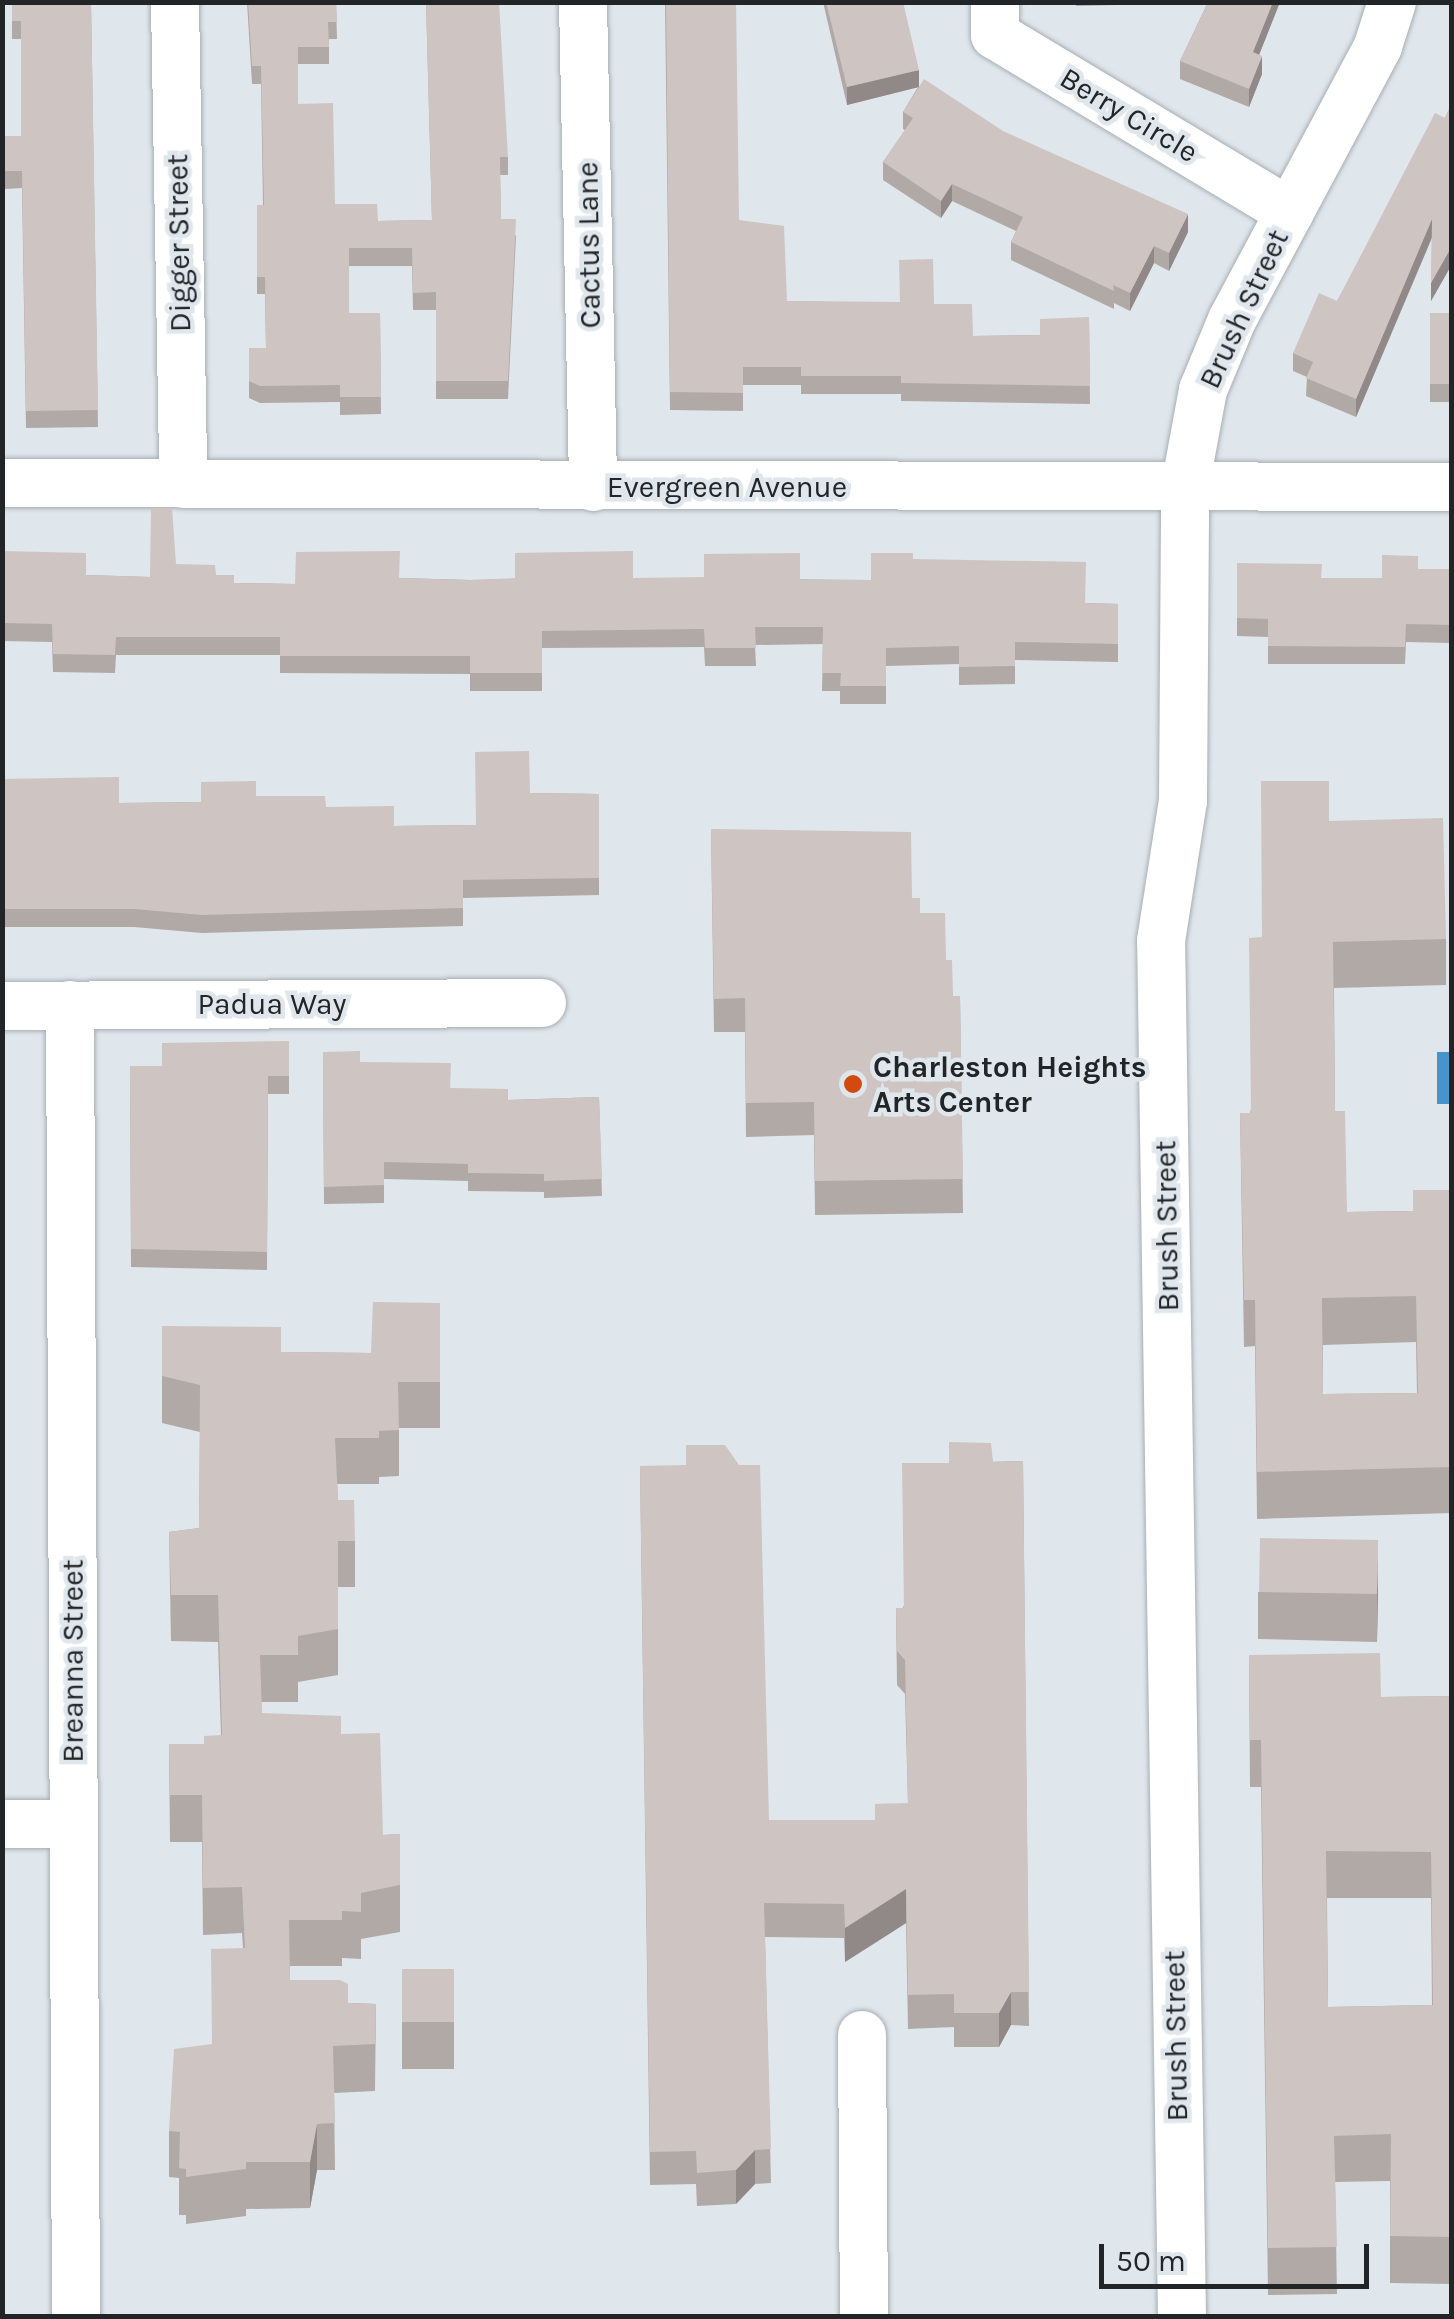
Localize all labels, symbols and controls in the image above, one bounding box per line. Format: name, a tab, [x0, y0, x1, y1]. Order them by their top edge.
street label: Berry Circle	[1054, 60, 1204, 170]
street label: Digger Street	[159, 154, 199, 332]
street label: Cactus Lane	[570, 161, 608, 329]
street label: Brush Street	[1192, 224, 1296, 394]
street label: Evergreen Avenue	[607, 469, 847, 505]
street label: Padua Way	[197, 986, 347, 1022]
place label: Charleston Heights Arts Center	[873, 1049, 1147, 1120]
marker: Charleston Heights Arts Center	[842, 1073, 864, 1095]
street label: Brush Street	[1148, 1140, 1186, 1312]
street label: Breanna Street	[55, 1559, 91, 1763]
street label: Brush Street	[1157, 1950, 1195, 2122]
scale bar	[1104, 2224, 1374, 2286]
text: 50 m	[1116, 2243, 1186, 2279]

